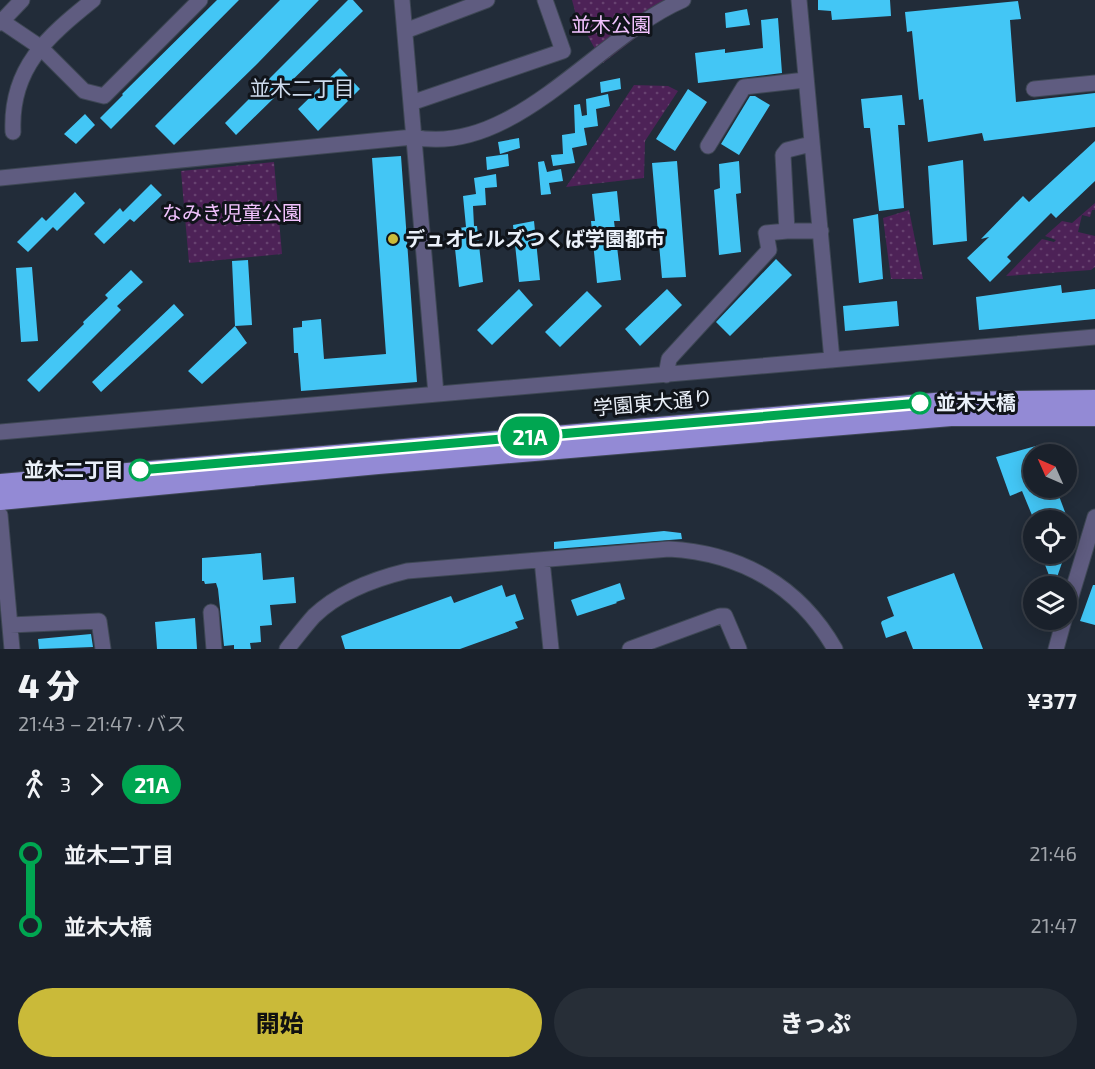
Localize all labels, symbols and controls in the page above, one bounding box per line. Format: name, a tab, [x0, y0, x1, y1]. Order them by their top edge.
park label: 並木公園	[571, 12, 651, 36]
district label: 並木二丁目	[250, 75, 355, 100]
park label: なみき児童公園	[162, 200, 302, 224]
place label: デュオヒルズつくば学園都市	[405, 226, 665, 250]
marker: デュオヒルズつくば学園都市	[386, 232, 400, 246]
street label: 学園東大通り	[592, 385, 714, 419]
place label: 並木大橋	[936, 390, 1016, 414]
marker: 並木大橋	[909, 392, 931, 414]
line badge: 21A	[496, 416, 564, 456]
text: 21A	[513, 424, 548, 449]
north arrow	[1023, 444, 1077, 498]
map controls	[1023, 444, 1077, 630]
place label: 並木二丁目	[24, 457, 124, 481]
marker: 並木二丁目	[129, 459, 151, 481]
button: locate	[1023, 510, 1077, 564]
button: layers	[1023, 576, 1077, 630]
text: 4 分	[18, 665, 79, 705]
text: ¥377	[1027, 687, 1077, 713]
text: 21:43 – 21:47 · バス	[18, 711, 186, 735]
icon: walk	[18, 768, 51, 801]
icon: forward	[80, 768, 113, 801]
text: 3	[60, 772, 71, 796]
text: 21A	[134, 772, 169, 797]
text: 並木二丁目	[64, 841, 174, 867]
text: 21:46	[1029, 841, 1077, 865]
text: 並木大橋	[64, 913, 152, 939]
text: 21:47	[1031, 913, 1077, 937]
button: 開始	[18, 988, 542, 1057]
button: きっぷ	[554, 988, 1077, 1057]

